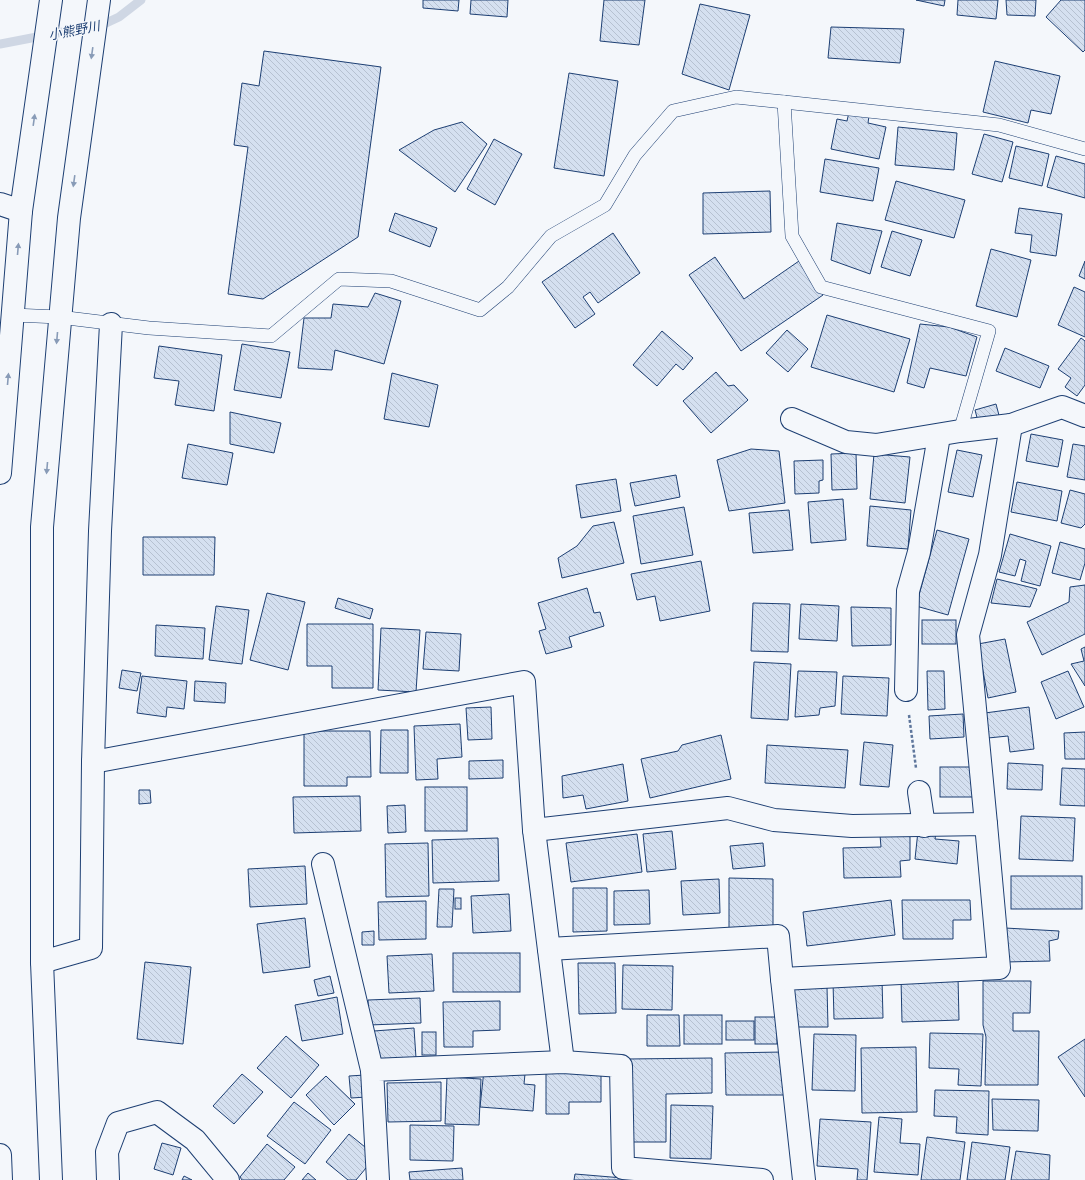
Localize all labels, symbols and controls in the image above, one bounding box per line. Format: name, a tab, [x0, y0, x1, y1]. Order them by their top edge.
water label: 小熊野川	[47, 16, 103, 45]
one-way arrow	[89, 46, 95, 59]
one-way arrow	[31, 114, 37, 126]
one-way arrow	[71, 175, 77, 187]
one-way arrow	[15, 243, 22, 255]
one-way arrow	[54, 332, 61, 344]
one-way arrow	[4, 373, 11, 385]
one-way arrow	[43, 462, 50, 474]

